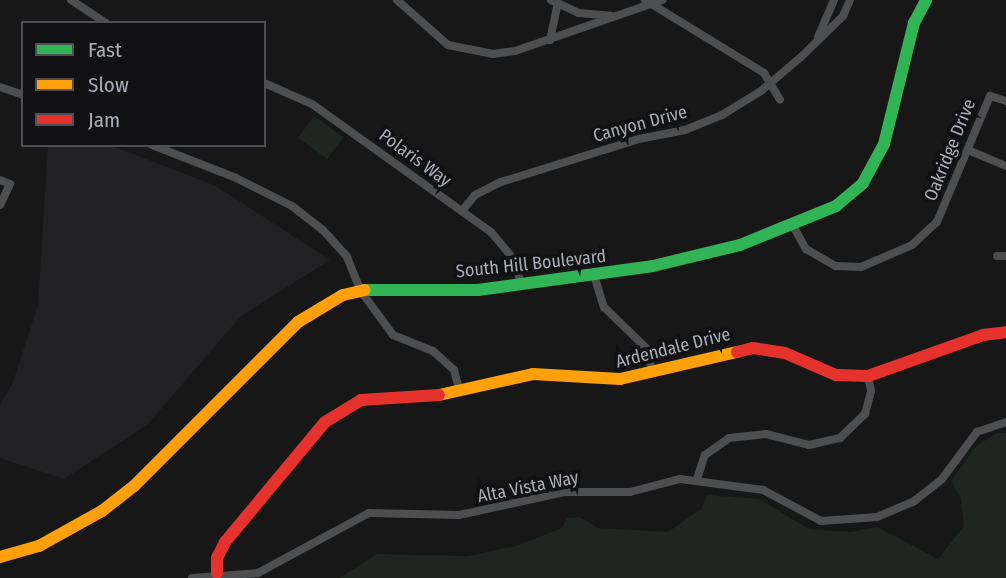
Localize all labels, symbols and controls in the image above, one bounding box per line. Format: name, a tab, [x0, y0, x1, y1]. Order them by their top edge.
legend	[21, 21, 266, 147]
text: Fast	[88, 37, 122, 63]
text: Slow	[88, 72, 129, 98]
street label: Oakridge Drive	[920, 96, 980, 204]
street label: Canyon Drive	[591, 101, 689, 147]
text: Jam	[88, 107, 120, 133]
street label: Polaris Way	[375, 125, 455, 191]
street label: South Hill Boulevard	[455, 245, 607, 283]
street label: Ardendale Drive	[613, 323, 733, 373]
street label: Alta Vista Way	[476, 467, 580, 507]

